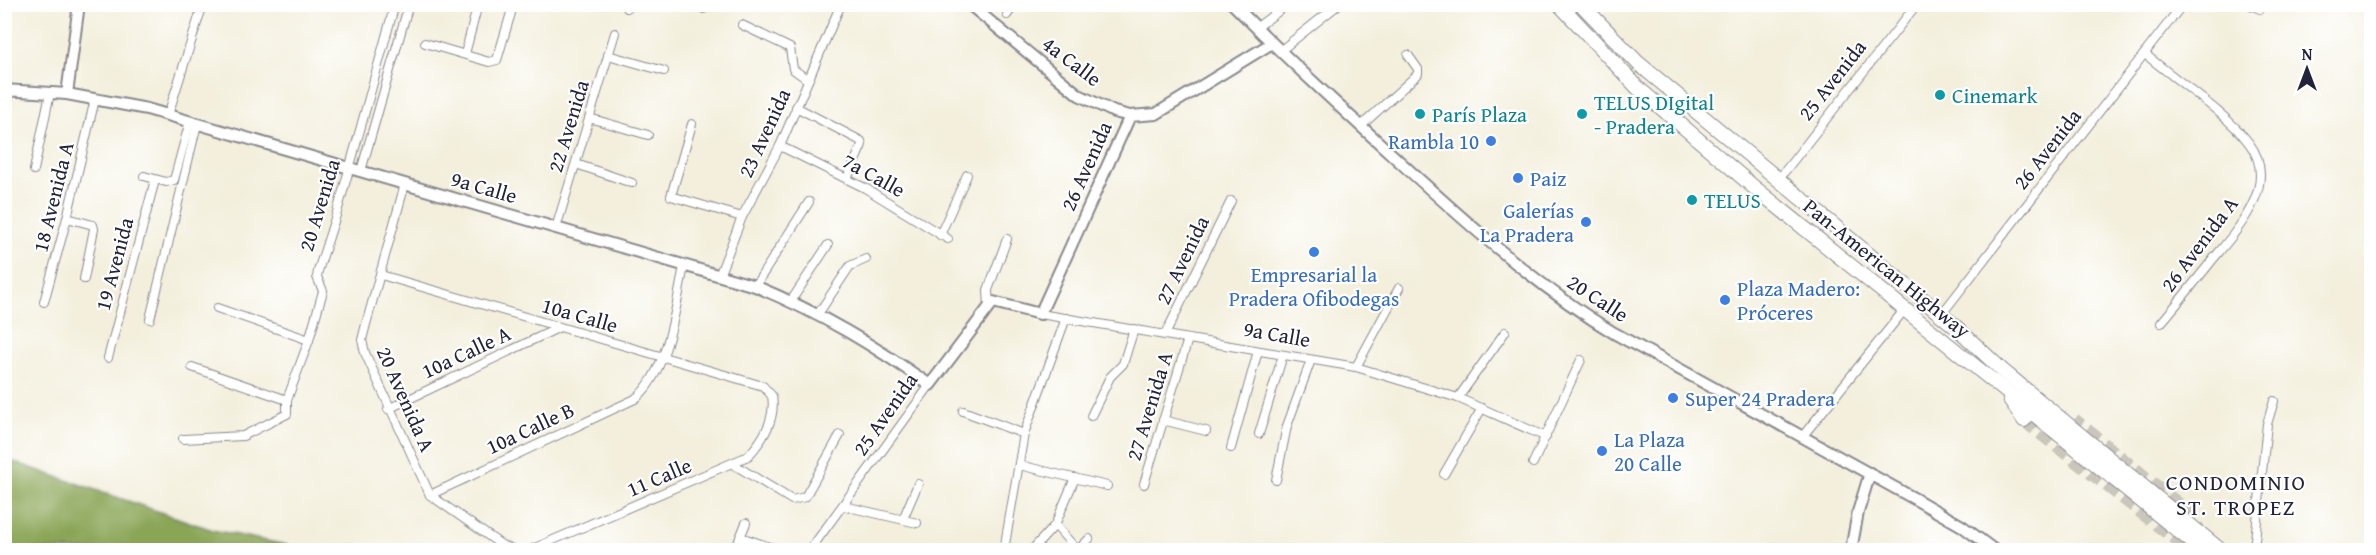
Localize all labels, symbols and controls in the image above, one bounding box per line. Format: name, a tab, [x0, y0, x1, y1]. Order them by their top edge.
street label: 4a Calle	[1036, 28, 1108, 94]
street label: 25 Avenida	[1790, 33, 1874, 127]
north arrow	[2277, 39, 2337, 99]
text: N	[2302, 42, 2313, 66]
street label: 22 Avenida	[539, 76, 597, 176]
place label: Cinemark	[1952, 80, 2038, 111]
street label: 23 Avenida	[730, 83, 798, 183]
place label: TELUS DIgital - Pradera	[1594, 87, 1714, 142]
marker: Cinemark	[1933, 88, 1947, 102]
place label: París Plaza	[1432, 99, 1527, 130]
street label: 26 Avenida	[2005, 102, 2089, 196]
marker: París Plaza	[1413, 107, 1427, 121]
marker: TELUS DIgital - Pradera	[1575, 107, 1589, 121]
street label: 26 Avenida	[1052, 116, 1120, 216]
place label: Rambla 10	[1388, 126, 1479, 157]
marker: Rambla 10	[1484, 134, 1498, 148]
street label: 18 Avenida A	[24, 138, 82, 255]
street label: 7a Calle	[837, 145, 911, 205]
street label: 20 Avenida	[290, 155, 348, 255]
street label: 9a Calle	[447, 163, 521, 211]
place label: Paiz	[1530, 163, 1566, 194]
marker: Paiz	[1511, 171, 1525, 185]
place label: TELUS	[1704, 185, 1761, 216]
street label: 26 Avenida A	[2153, 190, 2245, 298]
street label: Pan-American Highway	[1797, 191, 1978, 346]
marker: TELUS	[1685, 193, 1699, 207]
place label: Galerías La Pradera	[1480, 195, 1574, 250]
street label: 27 Avenida	[1147, 210, 1217, 310]
street label: 19 Avenida	[87, 214, 141, 314]
marker: Galerías La Pradera	[1579, 215, 1593, 229]
marker: Empresarial la Pradera Ofibodegas	[1307, 245, 1321, 259]
place label: Empresarial la Pradera Ofibodegas	[1229, 259, 1399, 314]
street label: 20 Calle	[1561, 267, 1635, 330]
place label: Plaza Madero: Próceres	[1737, 273, 1860, 328]
street label: 10a Calle	[538, 289, 622, 341]
marker: Plaza Madero: Próceres	[1718, 293, 1732, 307]
street label: 9a Calle	[1241, 313, 1313, 355]
street label: 10a Calle A	[416, 318, 516, 386]
street label: 20 Avenida A	[369, 341, 443, 457]
street label: 27 Avenida A	[1118, 347, 1180, 464]
street label: 25 Avenida	[845, 366, 925, 462]
place label: Super 24 Pradera	[1685, 383, 1835, 414]
marker: Super 24 Pradera	[1666, 391, 1680, 405]
street label: 10a Calle B	[481, 394, 579, 462]
place label: La Plaza 20 Calle	[1614, 424, 1685, 479]
marker: La Plaza 20 Calle	[1595, 444, 1609, 458]
street label: 11 Calle	[622, 449, 696, 505]
district label: CONDOMINIO ST. TROPEZ	[2166, 466, 2306, 523]

